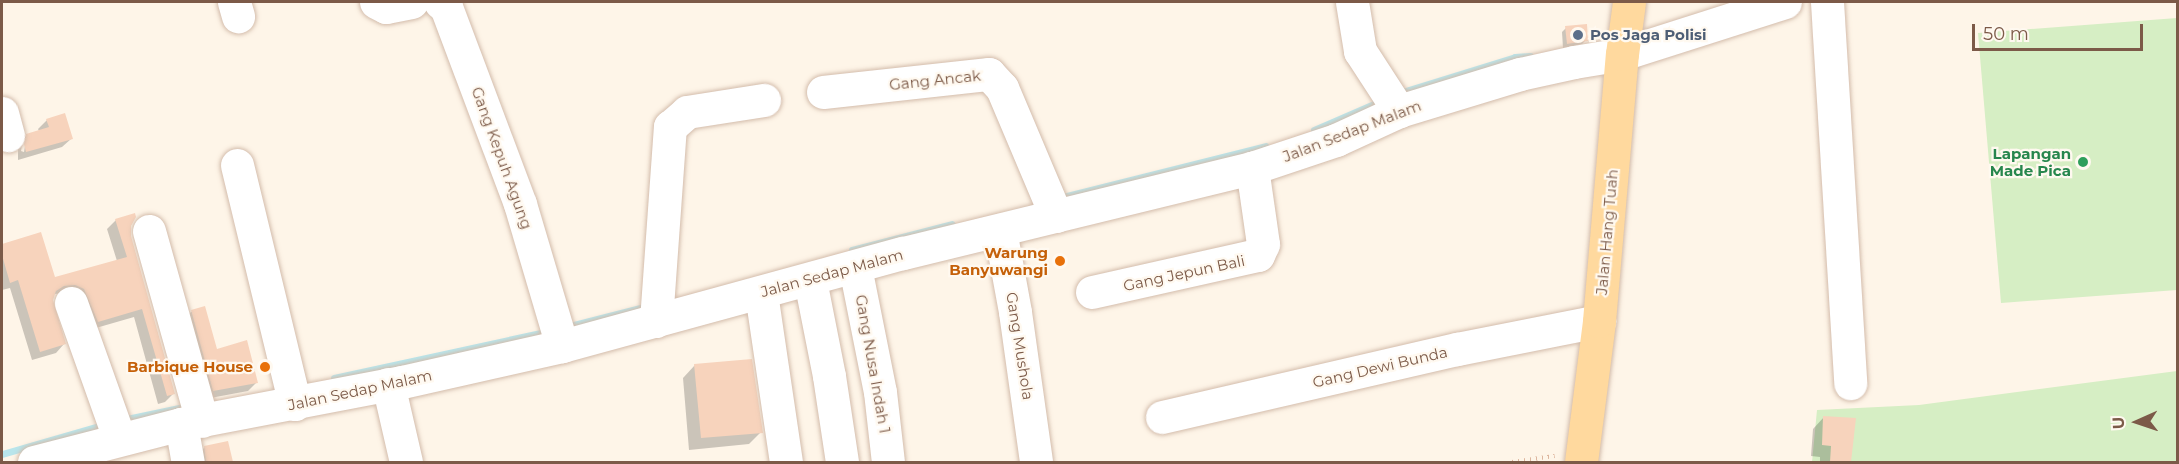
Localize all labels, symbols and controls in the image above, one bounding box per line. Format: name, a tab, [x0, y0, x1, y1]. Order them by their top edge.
scale bar	[1975, 12, 2146, 50]
text: 50 m	[1983, 23, 2029, 45]
place label: Pos Jaga Polisi	[1590, 26, 1706, 44]
marker: Pos Jaga Polisi	[1571, 28, 1585, 42]
street label: Gang Ancak	[888, 66, 982, 94]
street label: Gang Kepuh Agung	[468, 84, 536, 232]
street label: Jalan Sedap Malam	[1280, 96, 1424, 166]
place label: Lapangan Made Pica	[1990, 144, 2071, 179]
marker: Lapangan Made Pica	[2076, 155, 2090, 169]
street label: Jalan Hang Tuah	[1593, 168, 1621, 296]
place label: Warung Banyuwangi	[949, 243, 1048, 278]
street label: Jalan Sedap Malam	[759, 245, 905, 301]
street label: Gang Jepun Bali	[1122, 251, 1246, 295]
marker: Warung Banyuwangi	[1053, 254, 1067, 268]
street label: Gang Mushola	[1003, 291, 1037, 401]
street label: Gang Nusa Indah 1	[852, 293, 894, 435]
street label: Gang Dewi Bunda	[1311, 343, 1449, 391]
place label: Barbique House	[127, 358, 253, 376]
marker: Barbique House	[258, 360, 272, 374]
street label: Jalan Sedap Malam	[286, 366, 434, 414]
north arrow	[2107, 392, 2167, 452]
text: U	[2109, 416, 2128, 430]

